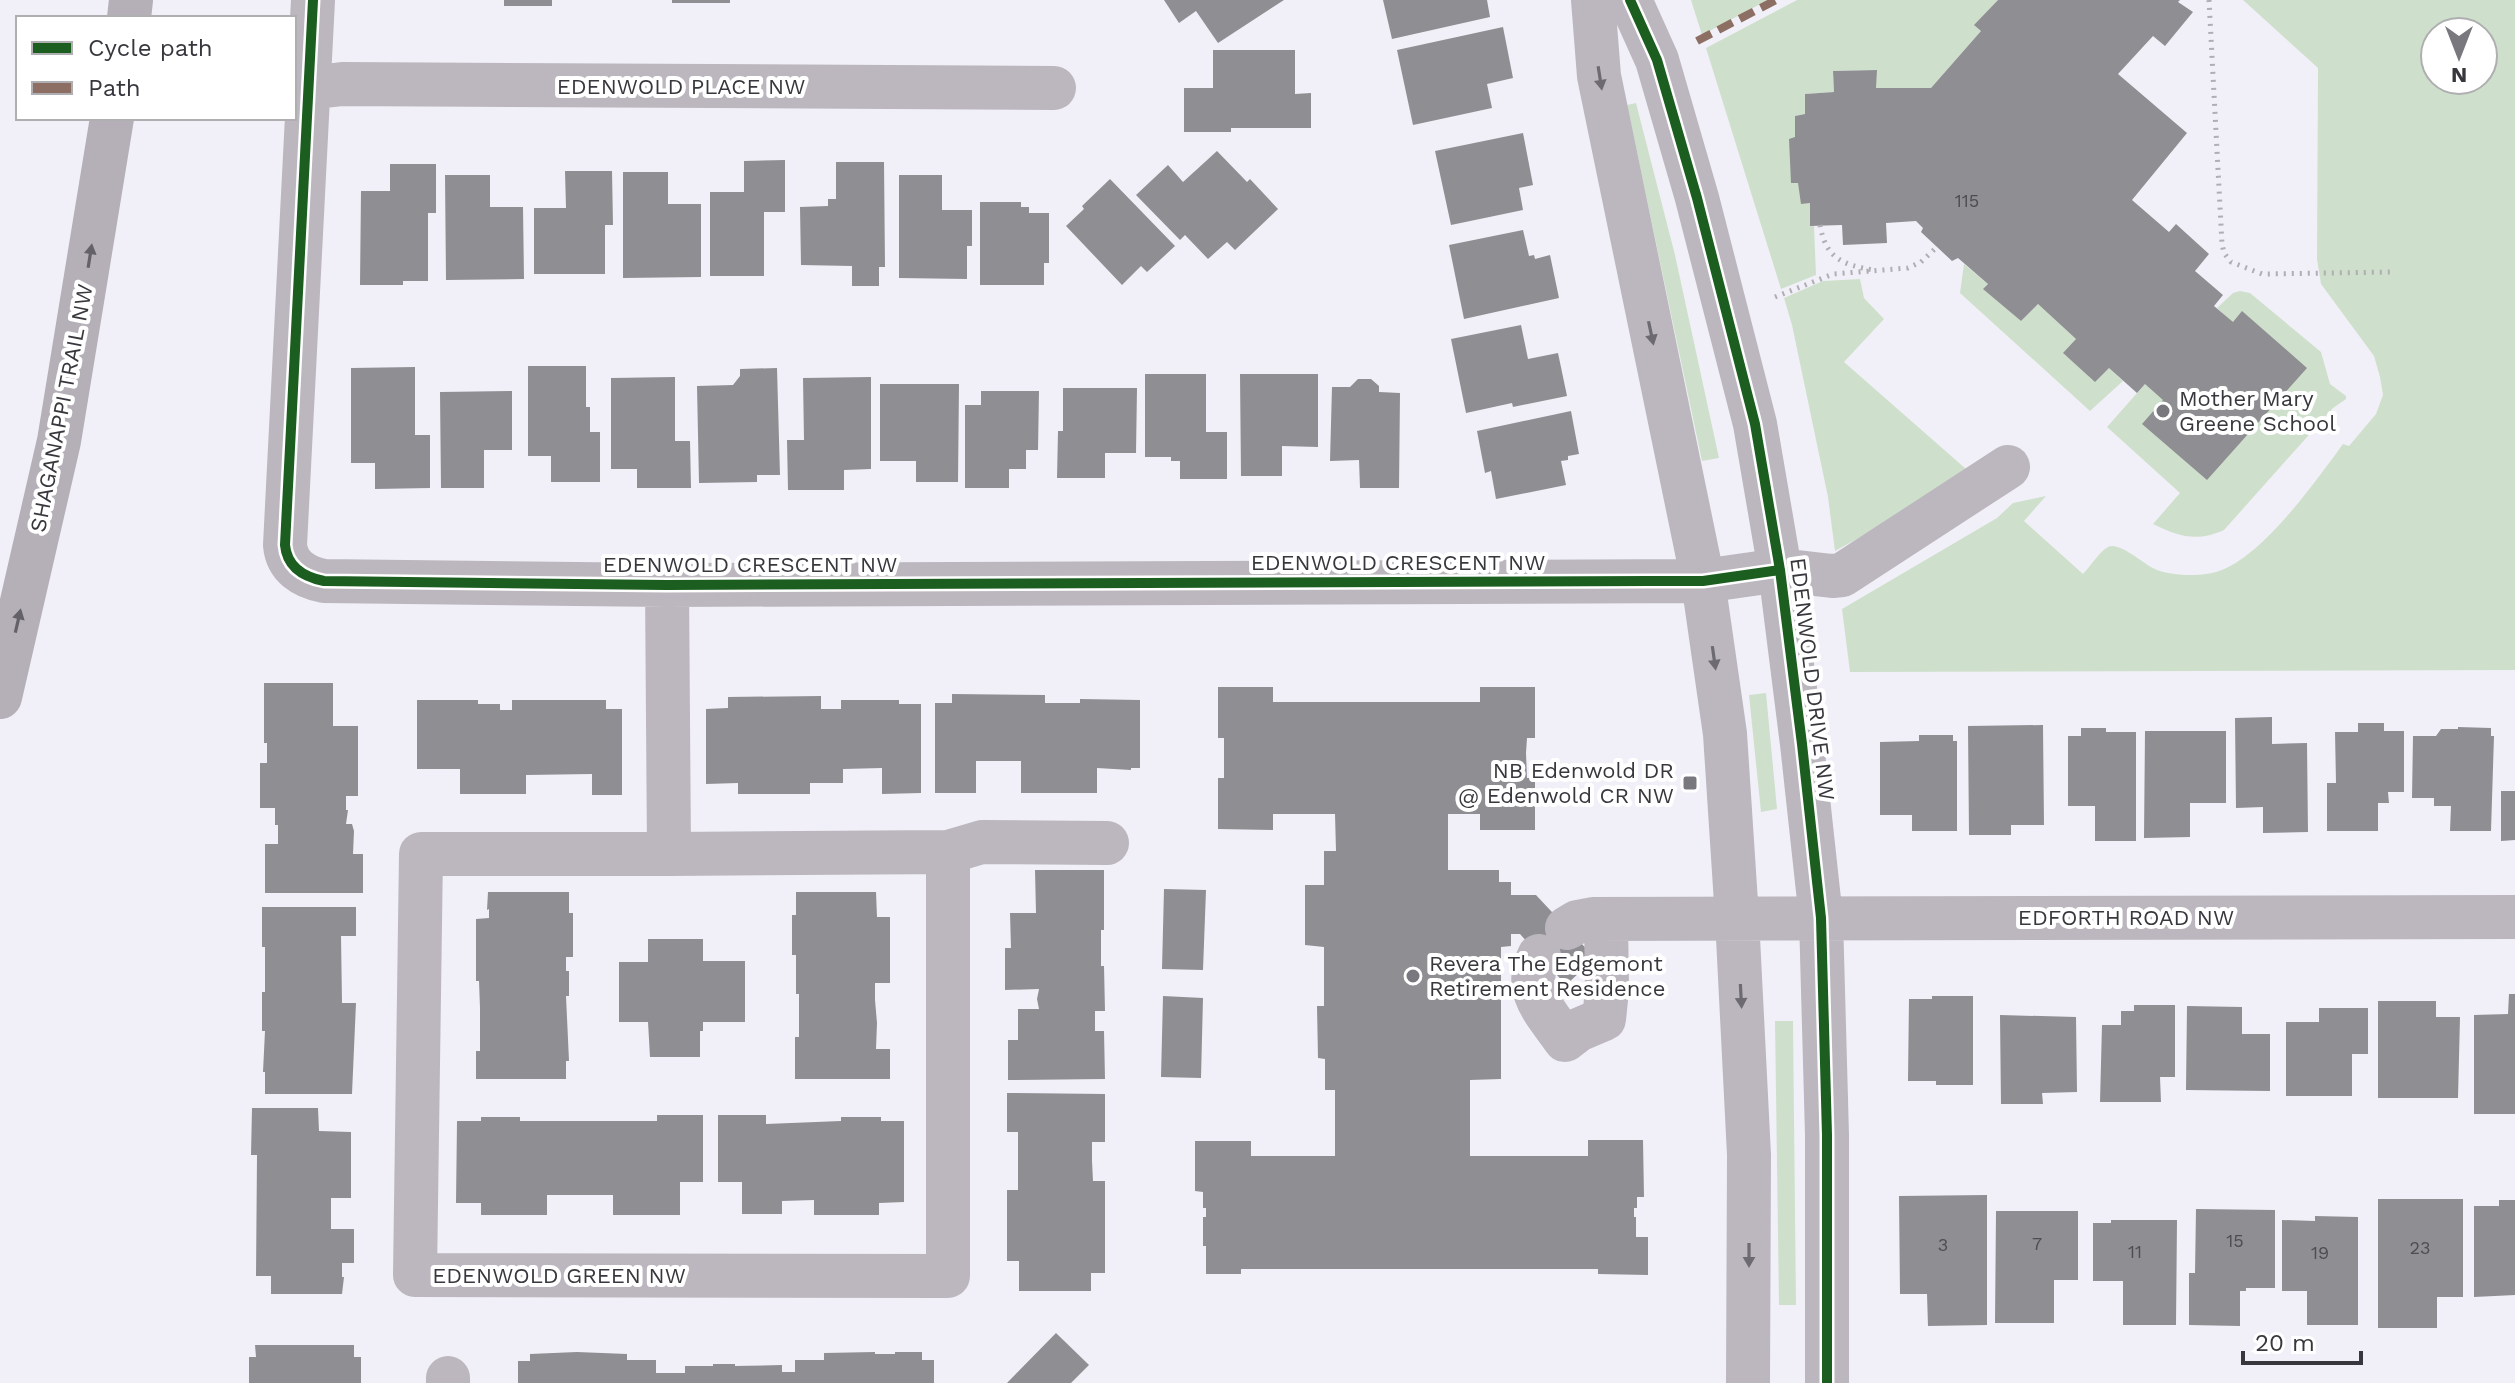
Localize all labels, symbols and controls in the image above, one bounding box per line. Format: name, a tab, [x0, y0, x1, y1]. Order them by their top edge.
legend	[16, 16, 296, 120]
north arrow	[2419, 16, 2499, 96]
text: Cycle path	[88, 34, 213, 62]
text: N	[2451, 63, 2467, 88]
one-way arrow	[1594, 65, 1607, 90]
text: Path	[88, 74, 141, 102]
street label: EDENWOLD PLACE NW	[557, 74, 805, 99]
house number: 115	[1955, 190, 1979, 211]
one-way arrow	[84, 243, 96, 268]
street label: SHAGANAPPI TRAIL NW	[25, 282, 98, 534]
one-way arrow	[1645, 320, 1658, 345]
place label: Mother Mary Greene School	[2179, 386, 2336, 436]
marker: Mother Mary Greene School	[2154, 402, 2172, 420]
street label: EDENWOLD CRESCENT NW	[1251, 550, 1545, 575]
street label: EDENWOLD CRESCENT NW	[603, 552, 897, 577]
street label: EDENWOLD DRIVE NW	[1785, 556, 1840, 802]
one-way arrow	[12, 608, 24, 633]
one-way arrow	[1708, 646, 1721, 671]
place label: NB Edenwold DR @ Edenwold CR NW	[1458, 758, 1674, 808]
marker: NB Edenwold DR @ Edenwold CR NW	[1681, 774, 1699, 792]
street label: EDFORTH ROAD NW	[2018, 905, 2234, 930]
place label: Revera The Edgemont Retirement Residence	[1429, 951, 1665, 1001]
marker: Revera The Edgemont Retirement Residence	[1404, 967, 1422, 985]
one-way arrow	[1735, 984, 1748, 1009]
house number: 15	[2226, 1230, 2244, 1251]
house number: 7	[2032, 1233, 2042, 1254]
house number: 3	[1938, 1234, 1948, 1255]
house number: 23	[2410, 1237, 2431, 1258]
house number: 11	[2128, 1241, 2142, 1262]
house number: 19	[2311, 1242, 2329, 1263]
one-way arrow	[1743, 1243, 1755, 1268]
street label: EDENWOLD GREEN NW	[432, 1263, 686, 1288]
scale bar	[2243, 1315, 2361, 1365]
text: 20 m	[2255, 1329, 2315, 1357]

